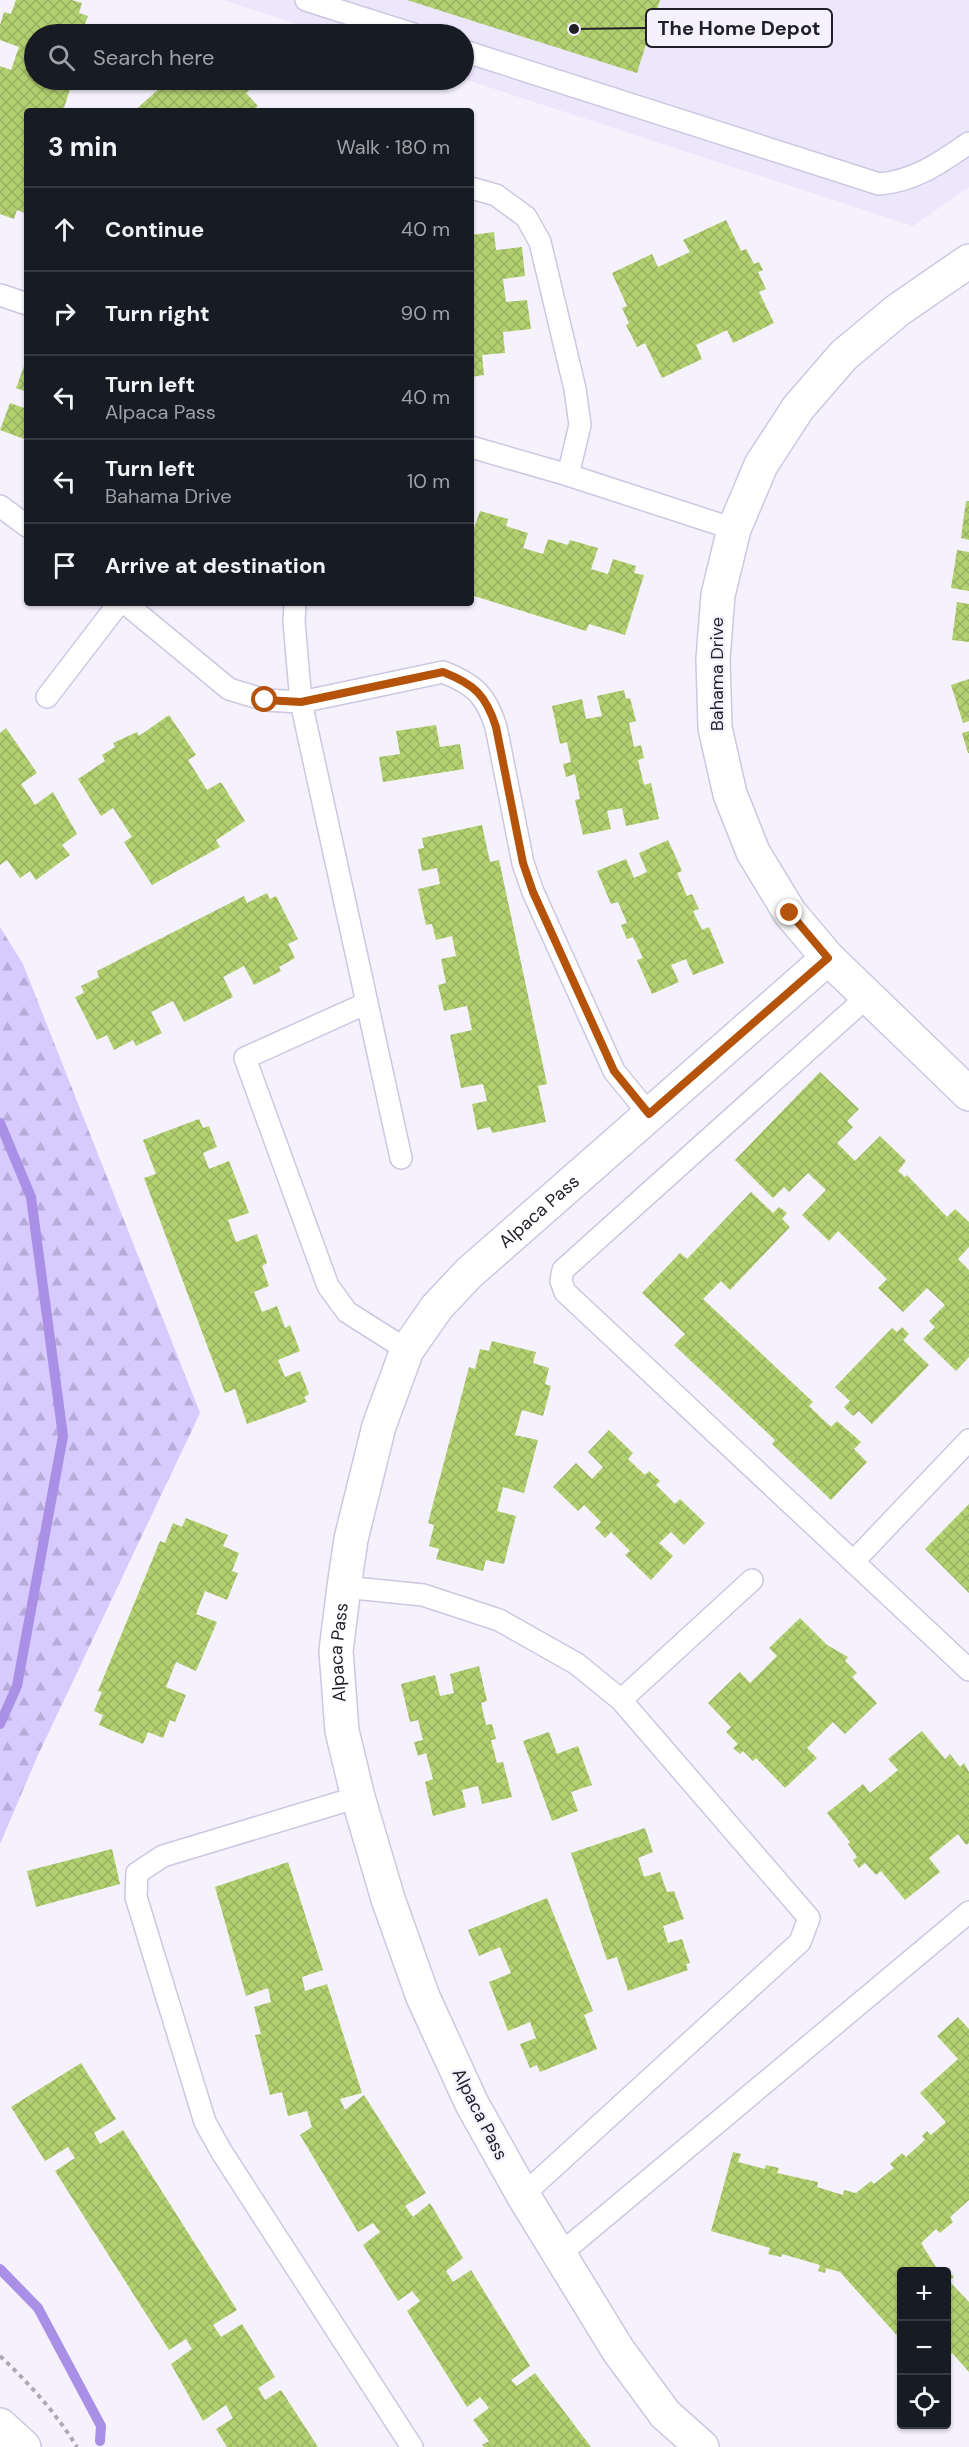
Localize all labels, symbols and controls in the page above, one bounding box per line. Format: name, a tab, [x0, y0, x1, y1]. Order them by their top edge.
callout: The Home Depot	[646, 9, 832, 47]
text: The Home Depot	[658, 15, 820, 41]
search box	[24, 24, 474, 90]
icon: search	[45, 41, 78, 74]
text: Search here	[93, 43, 214, 72]
text: 3 min	[48, 130, 117, 164]
text: Walk · 180 m	[336, 134, 450, 160]
icon: ahead	[48, 213, 81, 246]
text: Continue	[105, 215, 204, 244]
text: 40 m	[401, 216, 450, 242]
icon: right	[48, 297, 81, 330]
text: Turn right	[105, 299, 210, 328]
text: 90 m	[401, 300, 450, 326]
text: Turn left	[105, 370, 195, 399]
icon: left	[48, 381, 81, 414]
text: 40 m	[401, 384, 450, 410]
text: Alpaca Pass	[105, 399, 216, 425]
text: Turn left	[105, 454, 195, 483]
icon: left	[48, 465, 81, 498]
text: 10 m	[407, 468, 450, 494]
text: Bahama Drive	[105, 483, 232, 509]
icon: arrive	[48, 549, 81, 582]
text: Arrive at destination	[105, 551, 326, 580]
street label: Bahama Drive	[705, 617, 729, 731]
route start	[251, 686, 277, 712]
route end	[776, 899, 802, 925]
street label: Alpaca Pass	[494, 1170, 584, 1254]
street label: Alpaca Pass	[324, 1601, 354, 1703]
street label: Alpaca Pass	[447, 2064, 513, 2164]
map controls	[897, 2267, 951, 2429]
button: +	[897, 2267, 951, 2321]
button: −	[897, 2321, 951, 2375]
button: locate	[897, 2375, 951, 2429]

